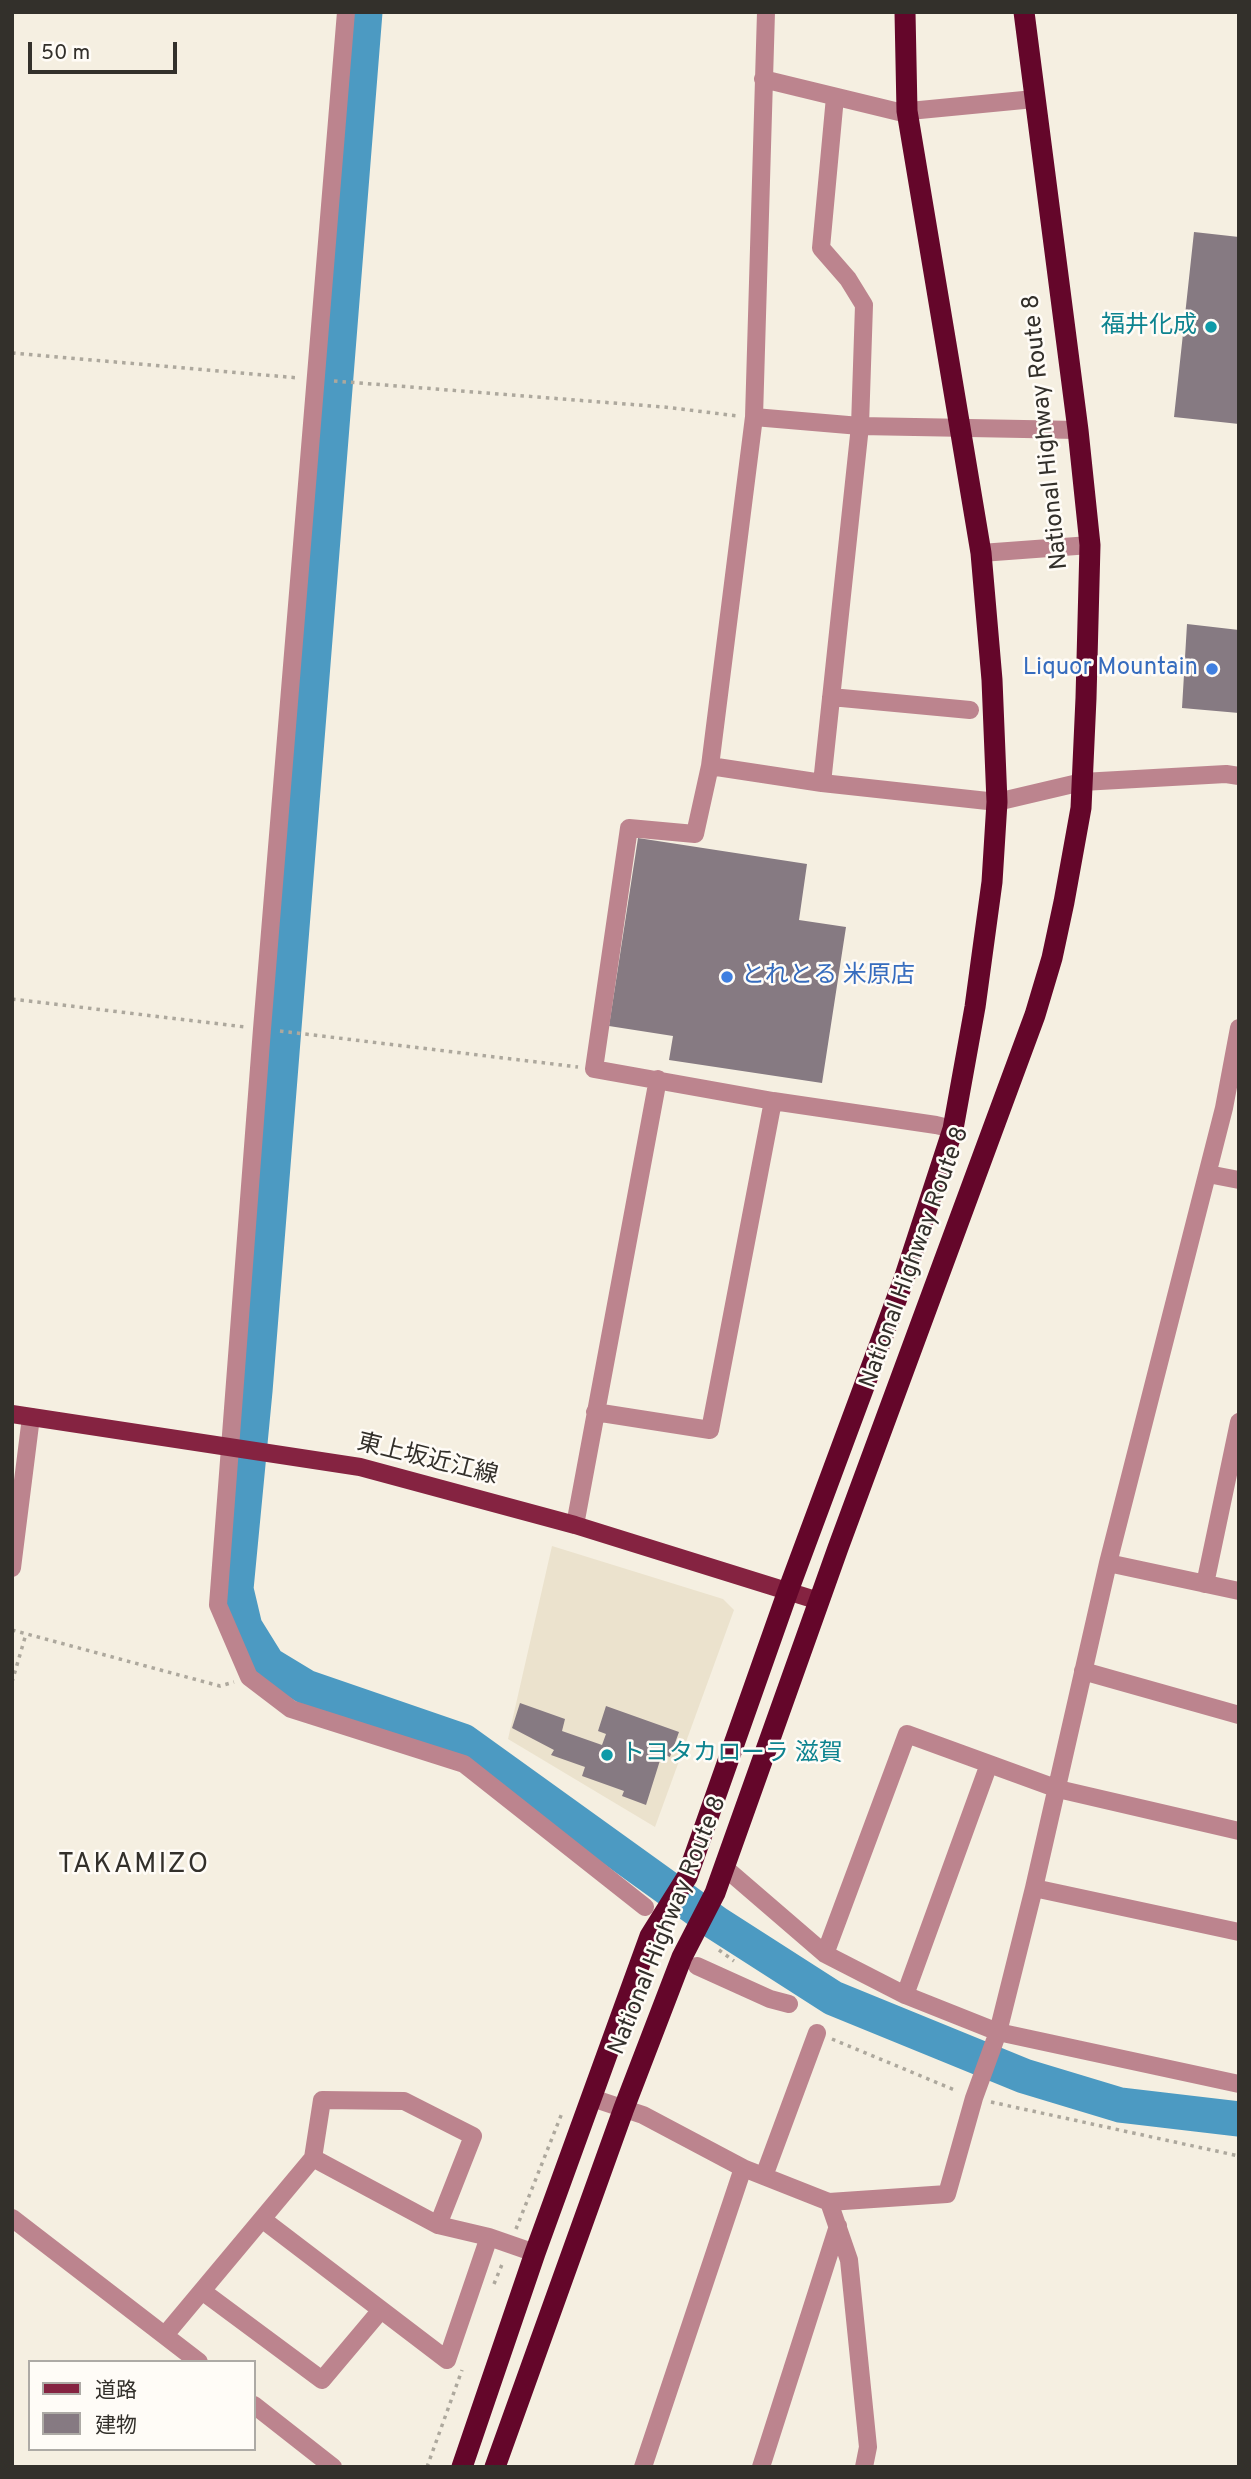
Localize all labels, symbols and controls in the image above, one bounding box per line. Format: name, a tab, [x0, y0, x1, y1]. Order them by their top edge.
scale bar	[32, 28, 180, 72]
text: 50 m	[41, 40, 90, 67]
street label: National Highway Route 8	[1018, 293, 1076, 571]
place label: 福井化成	[1101, 313, 1197, 341]
marker: 福井化成	[1203, 319, 1219, 335]
place label: Liquor Mountain	[1023, 655, 1198, 683]
marker: Liquor Mountain	[1204, 661, 1220, 677]
place label: とれとる 米原店	[741, 963, 915, 991]
marker: とれとる 米原店	[719, 969, 735, 985]
street label: National Highway Route 8	[855, 1123, 977, 1393]
street label: 東上坂近江線	[354, 1430, 500, 1492]
place label: トヨタカローラ 滋賀	[621, 1741, 843, 1769]
marker: トヨタカローラ 滋賀	[599, 1747, 615, 1763]
street label: National Highway Route 8	[604, 1792, 734, 2060]
district label: TAKAMIZO	[59, 1849, 209, 1883]
legend	[28, 2360, 256, 2451]
text: 道路	[95, 2378, 137, 2405]
text: 建物	[95, 2413, 137, 2440]

